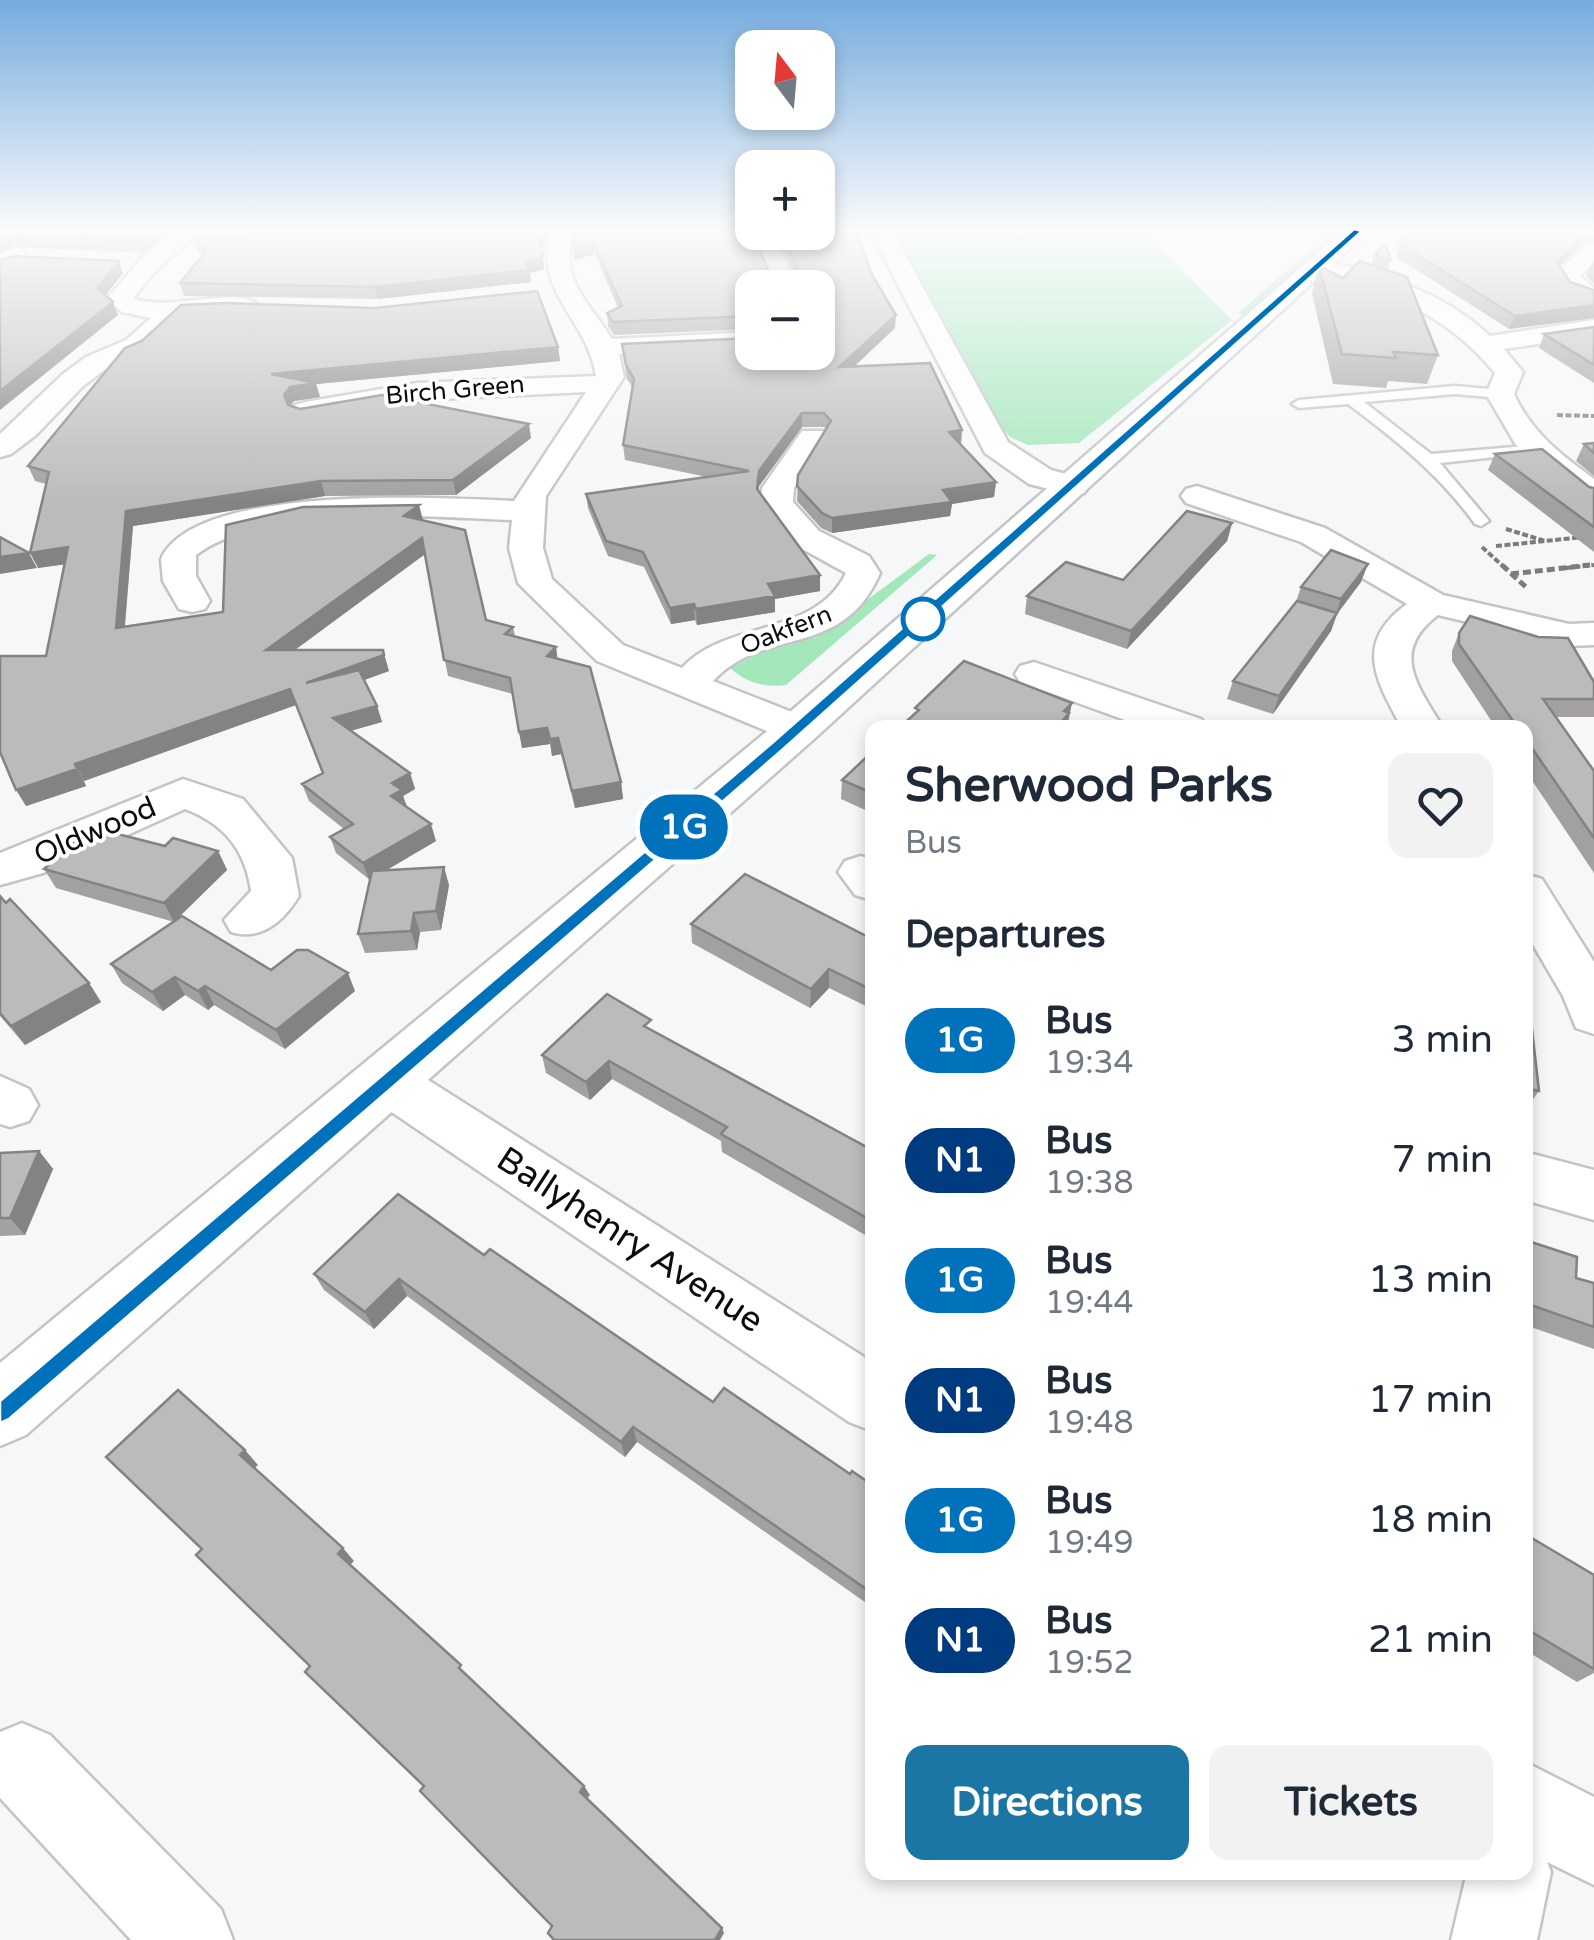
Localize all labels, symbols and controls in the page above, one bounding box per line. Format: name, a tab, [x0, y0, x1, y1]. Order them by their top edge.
north arrow	[735, 30, 835, 130]
map controls	[735, 30, 835, 370]
button: +	[735, 150, 835, 250]
button: −	[735, 270, 835, 370]
street label: Birch Green	[384, 369, 526, 411]
unlabelled marker	[902, 598, 944, 640]
street label: Oakfern	[736, 599, 836, 661]
button: heart	[1388, 753, 1493, 858]
text: Sherwood Parks	[905, 757, 1273, 815]
street label: Oldwood	[28, 789, 162, 873]
line badge: 1G	[639, 794, 729, 860]
text: 1G	[660, 806, 708, 848]
text: Bus	[905, 824, 962, 862]
text: Departures	[905, 912, 1106, 958]
text: Bus	[1045, 998, 1112, 1044]
text: 3 min	[1392, 1017, 1493, 1063]
text: 1G	[936, 1019, 984, 1061]
text: 19:34	[1045, 1044, 1134, 1082]
text: Bus	[1045, 1118, 1112, 1164]
text: 7 min	[1392, 1137, 1493, 1183]
street label: Ballyhenry Avenue	[489, 1138, 771, 1342]
text: N1	[935, 1139, 985, 1181]
text: 19:38	[1045, 1164, 1134, 1202]
text: Bus	[1045, 1238, 1112, 1284]
text: 13 min	[1368, 1257, 1493, 1303]
text: 1G	[936, 1259, 984, 1301]
text: 19:44	[1045, 1284, 1134, 1322]
text: Bus	[1045, 1358, 1112, 1404]
text: 17 min	[1368, 1377, 1493, 1423]
text: N1	[935, 1379, 985, 1421]
text: 19:48	[1045, 1404, 1134, 1442]
text: Bus	[1045, 1478, 1112, 1524]
text: 18 min	[1368, 1497, 1493, 1543]
text: 1G	[936, 1499, 984, 1541]
text: 19:49	[1045, 1524, 1134, 1562]
text: Bus	[1045, 1598, 1112, 1644]
text: 21 min	[1368, 1617, 1493, 1663]
text: N1	[935, 1619, 985, 1661]
text: 19:52	[1045, 1644, 1134, 1682]
button: Directions	[905, 1745, 1189, 1860]
button: Tickets	[1209, 1745, 1493, 1860]

